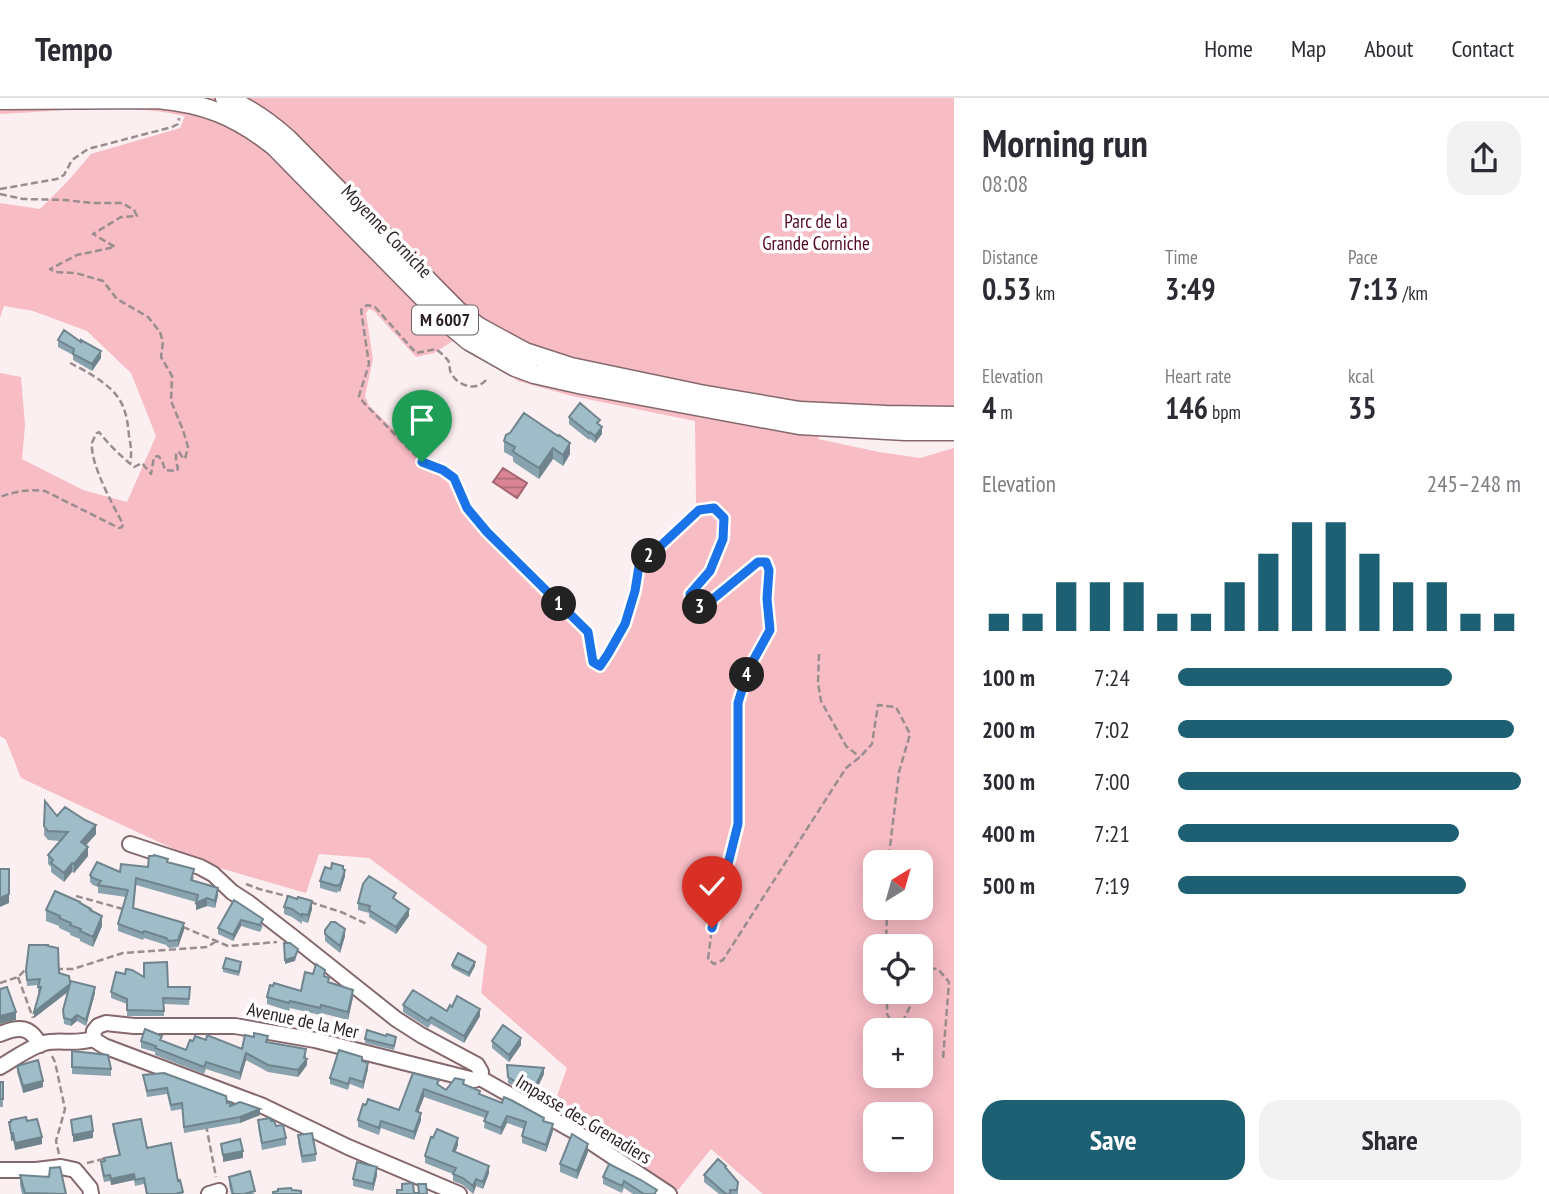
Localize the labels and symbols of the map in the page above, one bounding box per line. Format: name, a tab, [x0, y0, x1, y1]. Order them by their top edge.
street label: Moyenne Corniche	[336, 179, 438, 283]
park label: Parc de la Grande Corniche	[762, 209, 870, 255]
road number: M 6007	[412, 306, 478, 334]
pin	[392, 390, 452, 462]
pin: 2	[632, 538, 666, 574]
pin: 1	[542, 587, 576, 622]
pin: 3	[682, 589, 718, 624]
pin: 4	[730, 658, 764, 692]
north arrow	[863, 850, 933, 920]
pin	[682, 856, 742, 928]
street label: Avenue de la Mer	[245, 996, 362, 1044]
street label: Impasse des Grenadiers	[512, 1069, 656, 1169]

